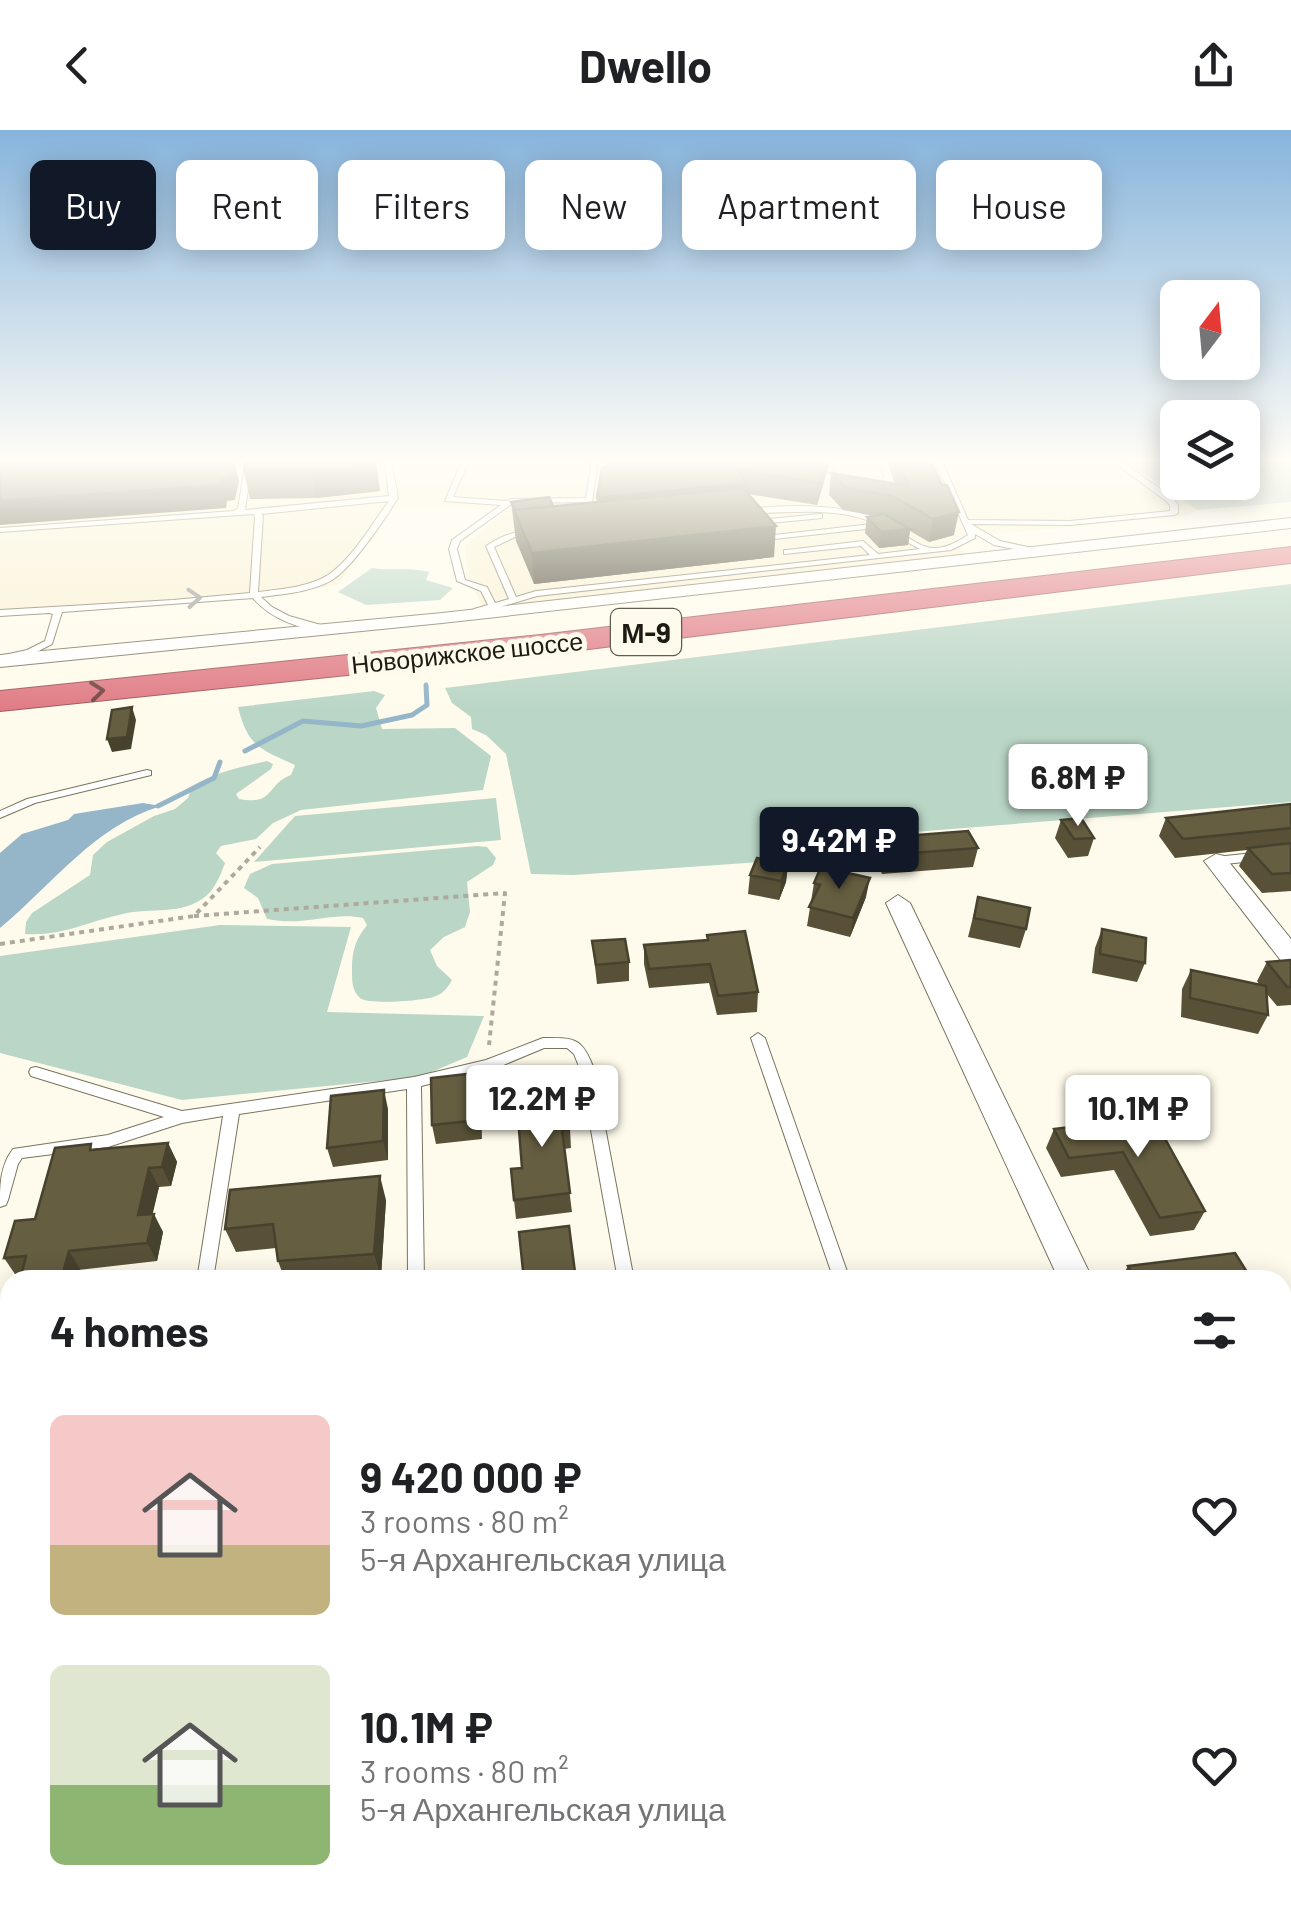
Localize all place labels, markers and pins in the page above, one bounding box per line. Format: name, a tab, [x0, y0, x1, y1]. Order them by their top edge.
pin: 6.8M ₽	[997, 744, 1159, 829]
pin: 9.42M ₽	[747, 807, 931, 892]
pin: 12.2M ₽	[450, 1065, 634, 1150]
pin: 10.1M ₽	[1046, 1075, 1230, 1160]

